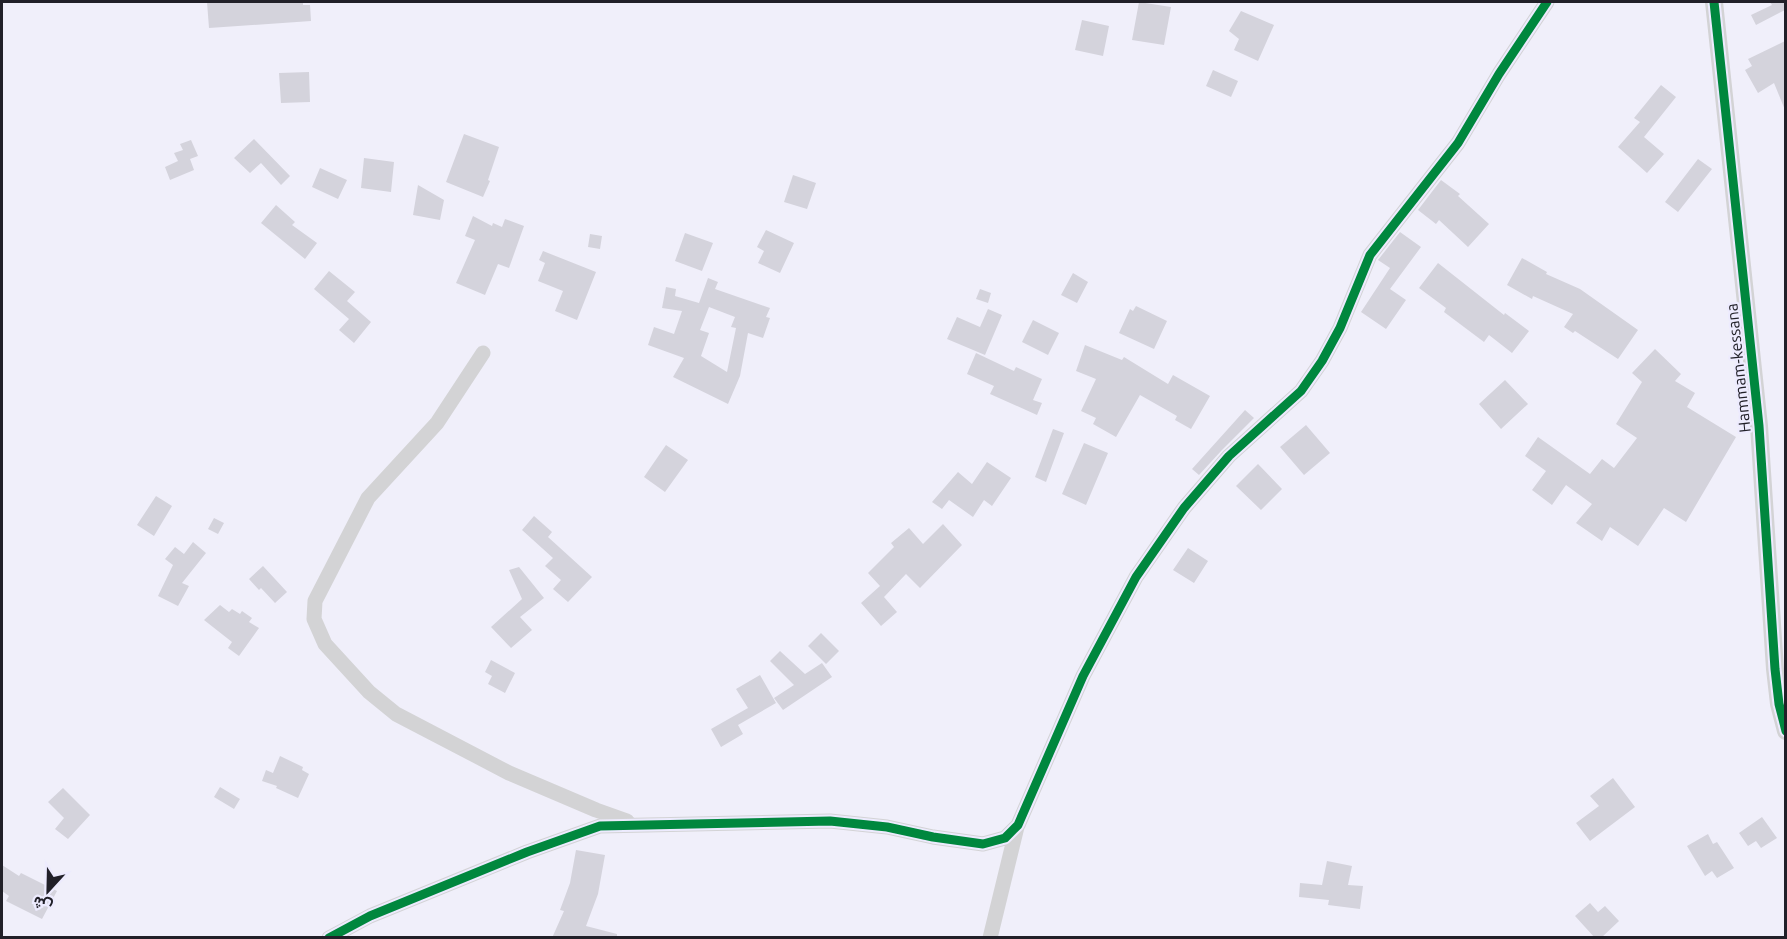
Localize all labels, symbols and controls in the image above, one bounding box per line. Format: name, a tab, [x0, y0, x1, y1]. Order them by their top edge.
street label: Hammam-kessana	[1722, 303, 1754, 433]
north arrow	[18, 861, 78, 921]
text: ش	[30, 892, 55, 917]

